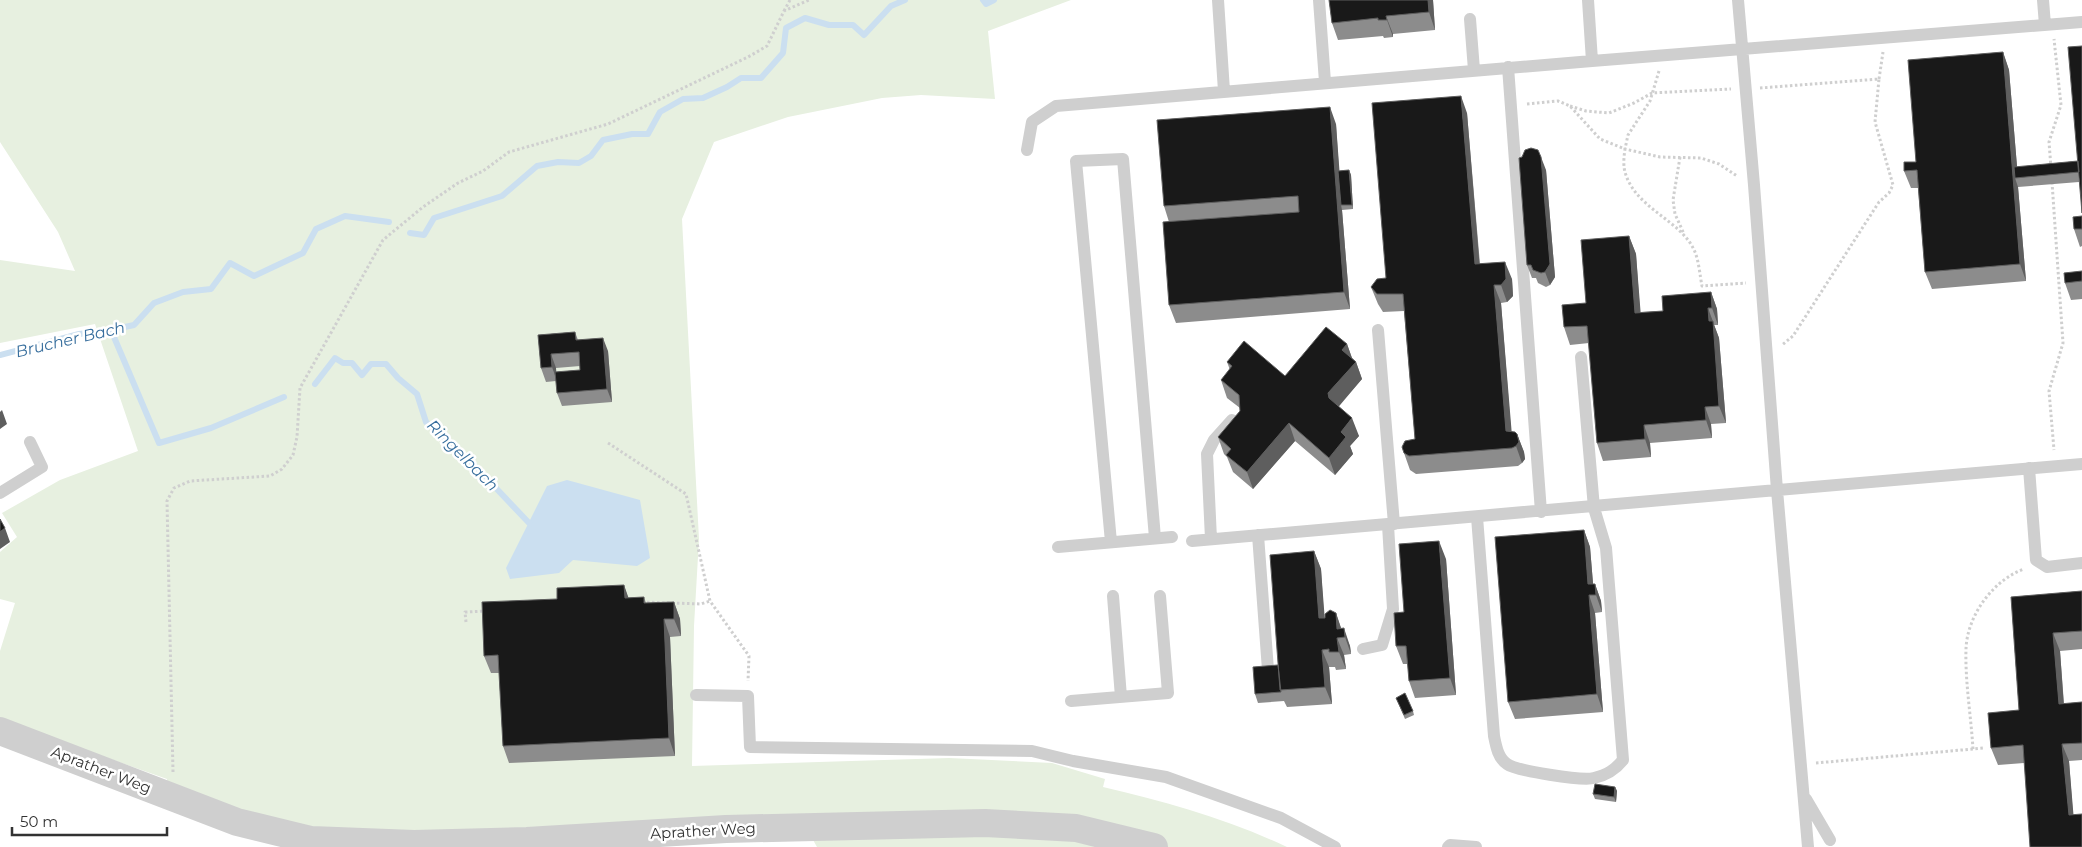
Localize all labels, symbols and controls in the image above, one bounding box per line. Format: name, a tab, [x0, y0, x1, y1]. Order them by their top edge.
water label: Brucher Bach	[13, 318, 127, 361]
water label: Ringelbach	[423, 416, 502, 495]
street label: Aprather Weg	[48, 742, 154, 797]
scale bar	[12, 804, 168, 836]
text: 50 m	[20, 812, 58, 831]
street label: Aprather Weg	[650, 818, 756, 843]

